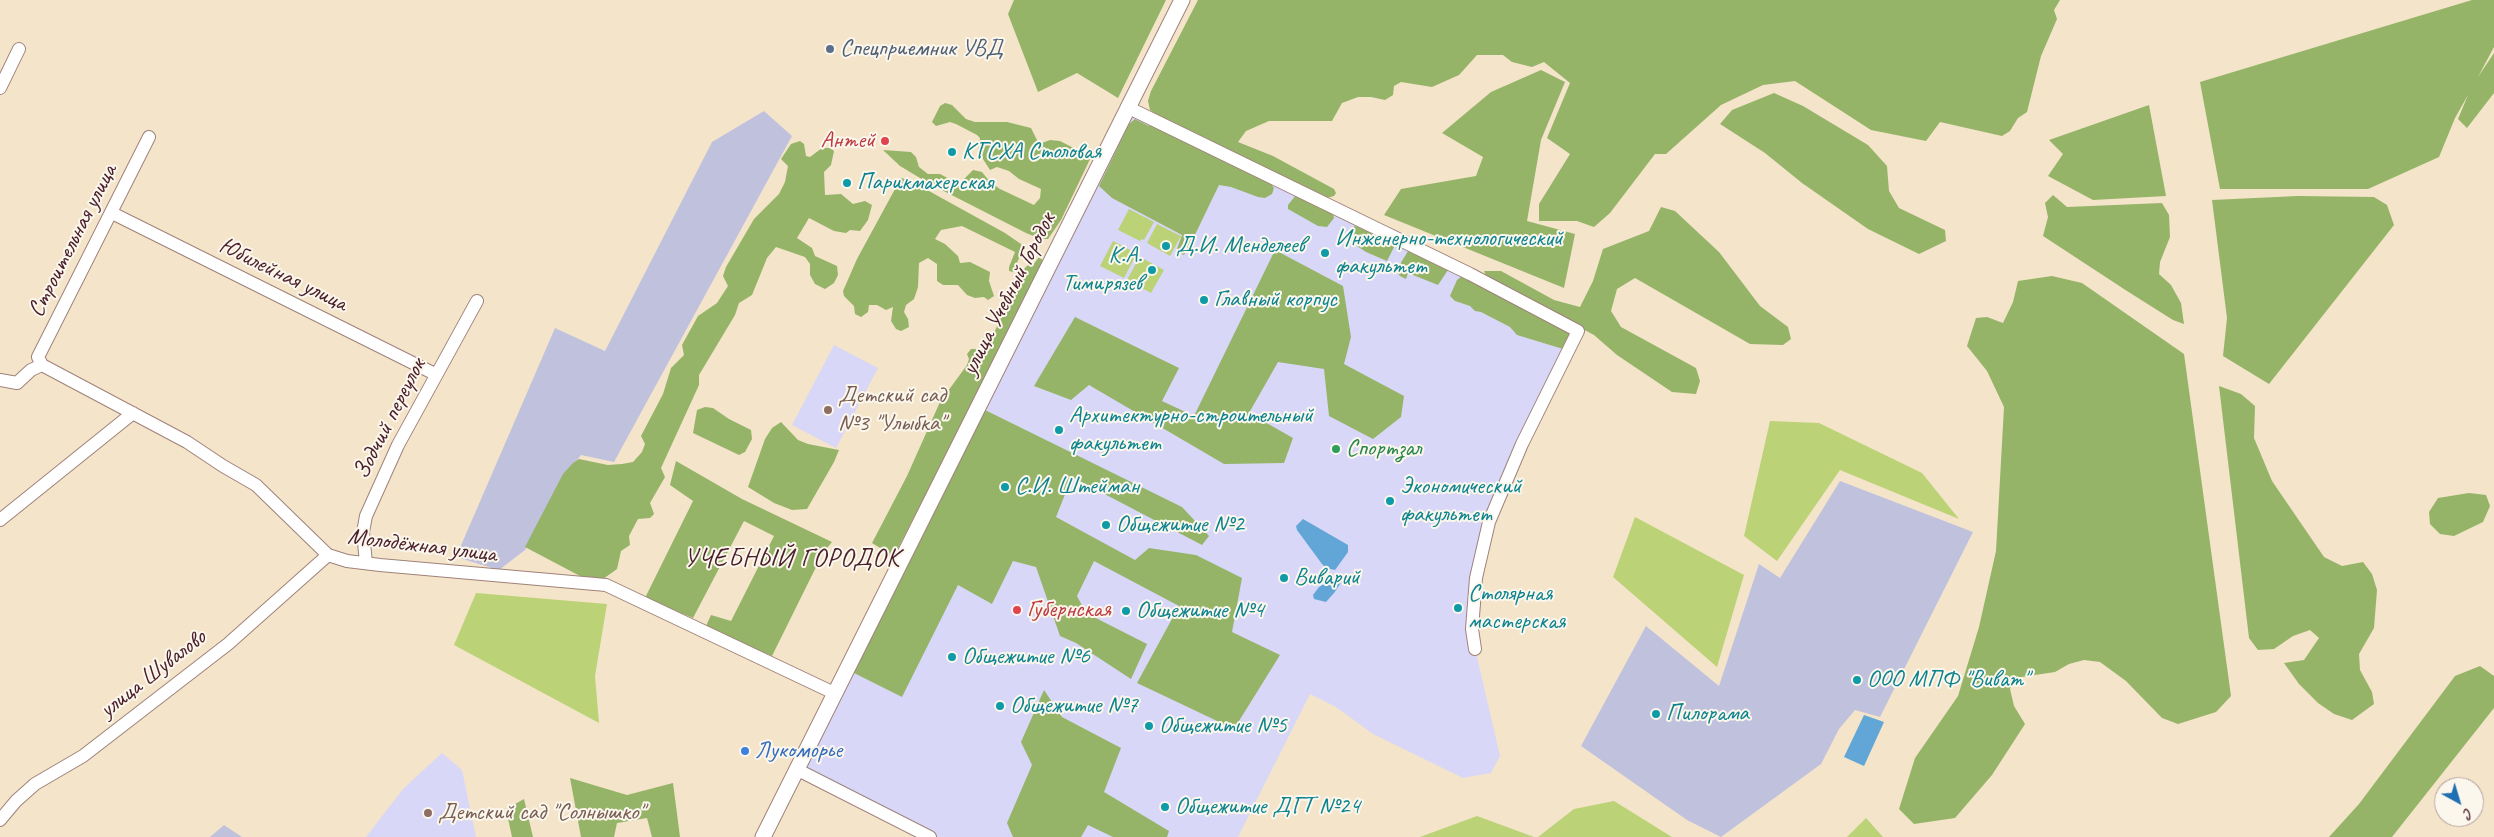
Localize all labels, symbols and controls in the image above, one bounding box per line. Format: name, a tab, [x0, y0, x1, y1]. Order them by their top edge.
place label: Спецприемник УВД	[840, 35, 1003, 63]
marker: Спецприемник УВД	[824, 43, 836, 55]
place label: Антей	[821, 127, 875, 155]
marker: Антей	[879, 135, 891, 147]
place label: КГСХА Столовая	[962, 138, 1101, 166]
marker: КГСХА Столовая	[946, 146, 958, 158]
street label: Строительная улица	[22, 160, 124, 322]
place label: Парикмахерская	[857, 169, 993, 197]
marker: Парикмахерская	[841, 177, 853, 189]
street label: улица Учебный Городок	[956, 208, 1062, 380]
place label: Инженерно-технологический факультет	[1335, 225, 1563, 281]
street label: Юбилейная улица	[214, 232, 352, 318]
place label: Д.И. Менделеев	[1176, 232, 1305, 260]
marker: Д.И. Менделеев	[1160, 240, 1172, 252]
place label: К.А. Тимирязев	[1062, 242, 1142, 298]
marker: Инженерно-технологический факультет	[1319, 247, 1331, 259]
marker: К.А. Тимирязев	[1146, 264, 1158, 276]
place label: Главный корпус	[1214, 286, 1337, 314]
marker: Главный корпус	[1198, 294, 1210, 306]
street label: Зодчий переулок	[347, 354, 433, 484]
place label: Детский сад №3 "Улыбка"	[838, 382, 946, 438]
place label: Архитектурно-строительный факультет	[1069, 402, 1313, 458]
marker: Детский сад №3 "Улыбка"	[822, 404, 834, 416]
marker: Архитектурно-строительный факультет	[1053, 424, 1065, 436]
place label: Спортзал	[1346, 435, 1421, 463]
marker: Спортзал	[1330, 443, 1342, 455]
place label: С.И. Штейман	[1015, 473, 1139, 501]
place label: Экономический факультет	[1400, 473, 1522, 529]
marker: С.И. Штейман	[999, 481, 1011, 493]
marker: Экономический факультет	[1384, 495, 1396, 507]
place label: Общежитие №2	[1116, 511, 1244, 539]
marker: Общежитие №2	[1100, 519, 1112, 531]
street label: Молодёжная улица	[346, 523, 498, 569]
district label: УЧЕБНЫЙ ГОРОДОК	[681, 543, 903, 575]
place label: Виварий	[1294, 564, 1360, 592]
marker: Виварий	[1278, 572, 1290, 584]
place label: Столярная мастерская	[1468, 580, 1565, 636]
place label: Губернская	[1027, 596, 1111, 624]
place label: Общежитие №4	[1136, 597, 1264, 625]
marker: Столярная мастерская	[1452, 602, 1464, 614]
marker: Губернская	[1011, 604, 1023, 616]
marker: Общежитие №4	[1120, 605, 1132, 617]
street label: улица Шувалово	[94, 623, 212, 725]
place label: Общежитие №6	[962, 643, 1090, 671]
marker: Общежитие №6	[946, 651, 958, 663]
place label: ООО МПФ "Виват"	[1867, 666, 2029, 694]
marker: ООО МПФ "Виват"	[1851, 674, 1863, 686]
place label: Общежитие №7	[1010, 692, 1138, 720]
marker: Общежитие №7	[994, 700, 1006, 712]
place label: Пилорама	[1666, 700, 1749, 728]
marker: Пилорама	[1650, 708, 1662, 720]
place label: Общежитие №5	[1159, 712, 1287, 740]
marker: Общежитие №5	[1143, 720, 1155, 732]
place label: Лукоморье	[755, 737, 842, 765]
marker: Лукоморье	[739, 745, 751, 757]
north arrow	[2434, 777, 2484, 827]
place label: Общежитие ДГТ №24	[1175, 793, 1360, 821]
place label: Детский сад "Солнышко"	[438, 799, 644, 827]
marker: Общежитие ДГТ №24	[1159, 801, 1171, 813]
text: С	[2460, 804, 2476, 822]
marker: Детский сад "Солнышко"	[422, 807, 434, 819]

